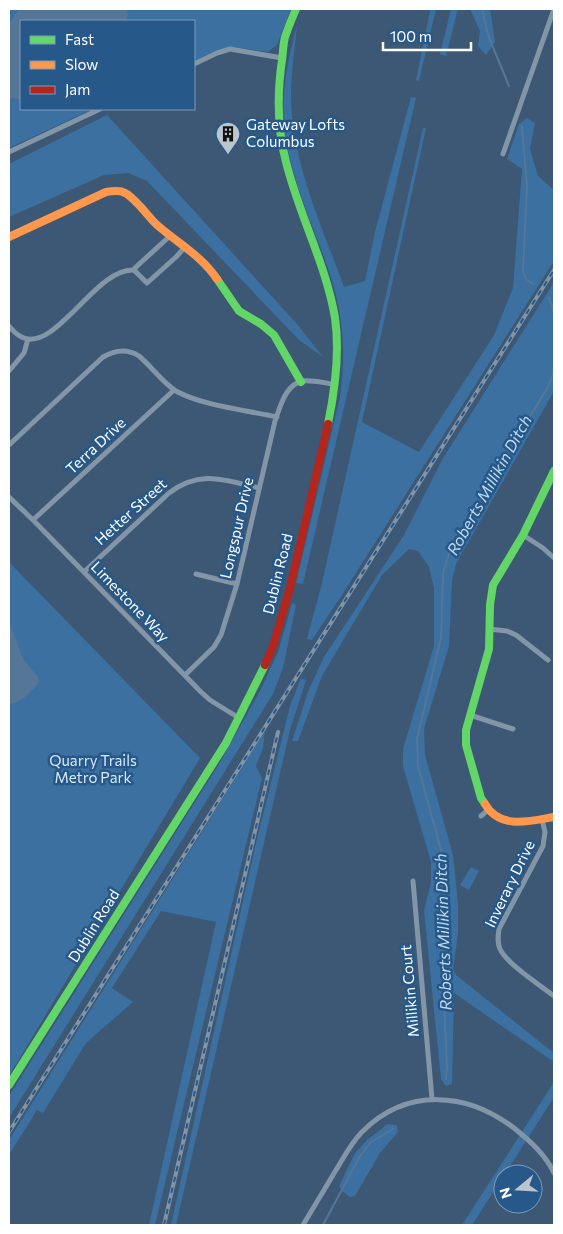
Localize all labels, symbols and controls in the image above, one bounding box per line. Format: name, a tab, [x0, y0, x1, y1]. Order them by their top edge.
legend	[20, 20, 195, 110]
scale bar	[383, 20, 470, 52]
text: 100 m	[390, 27, 432, 45]
text: Fast	[65, 30, 94, 48]
text: Slow	[65, 55, 98, 73]
text: Jam	[65, 80, 90, 98]
place label: Gateway Lofts Columbus	[246, 115, 345, 150]
building icon: Gateway Lofts Columbus	[215, 121, 241, 155]
water label: Roberts Millikin Ditch	[442, 411, 535, 558]
street label: Terra Drive	[62, 413, 129, 477]
street label: Hetter Street	[91, 474, 170, 548]
street label: Longspur Drive	[216, 475, 256, 580]
street label: Dublin Road	[258, 532, 296, 616]
street label: Limestone Way	[88, 557, 174, 645]
park label: Quarry Trails Metro Park	[49, 751, 137, 786]
street label: Inverary Drive	[480, 837, 538, 930]
water label: Roberts Millikin Ditch	[430, 853, 455, 1011]
street label: Dublin Road	[64, 886, 123, 965]
street label: Millikin Court	[396, 944, 422, 1038]
north arrow	[493, 1164, 543, 1214]
text: N	[495, 1186, 515, 1201]

